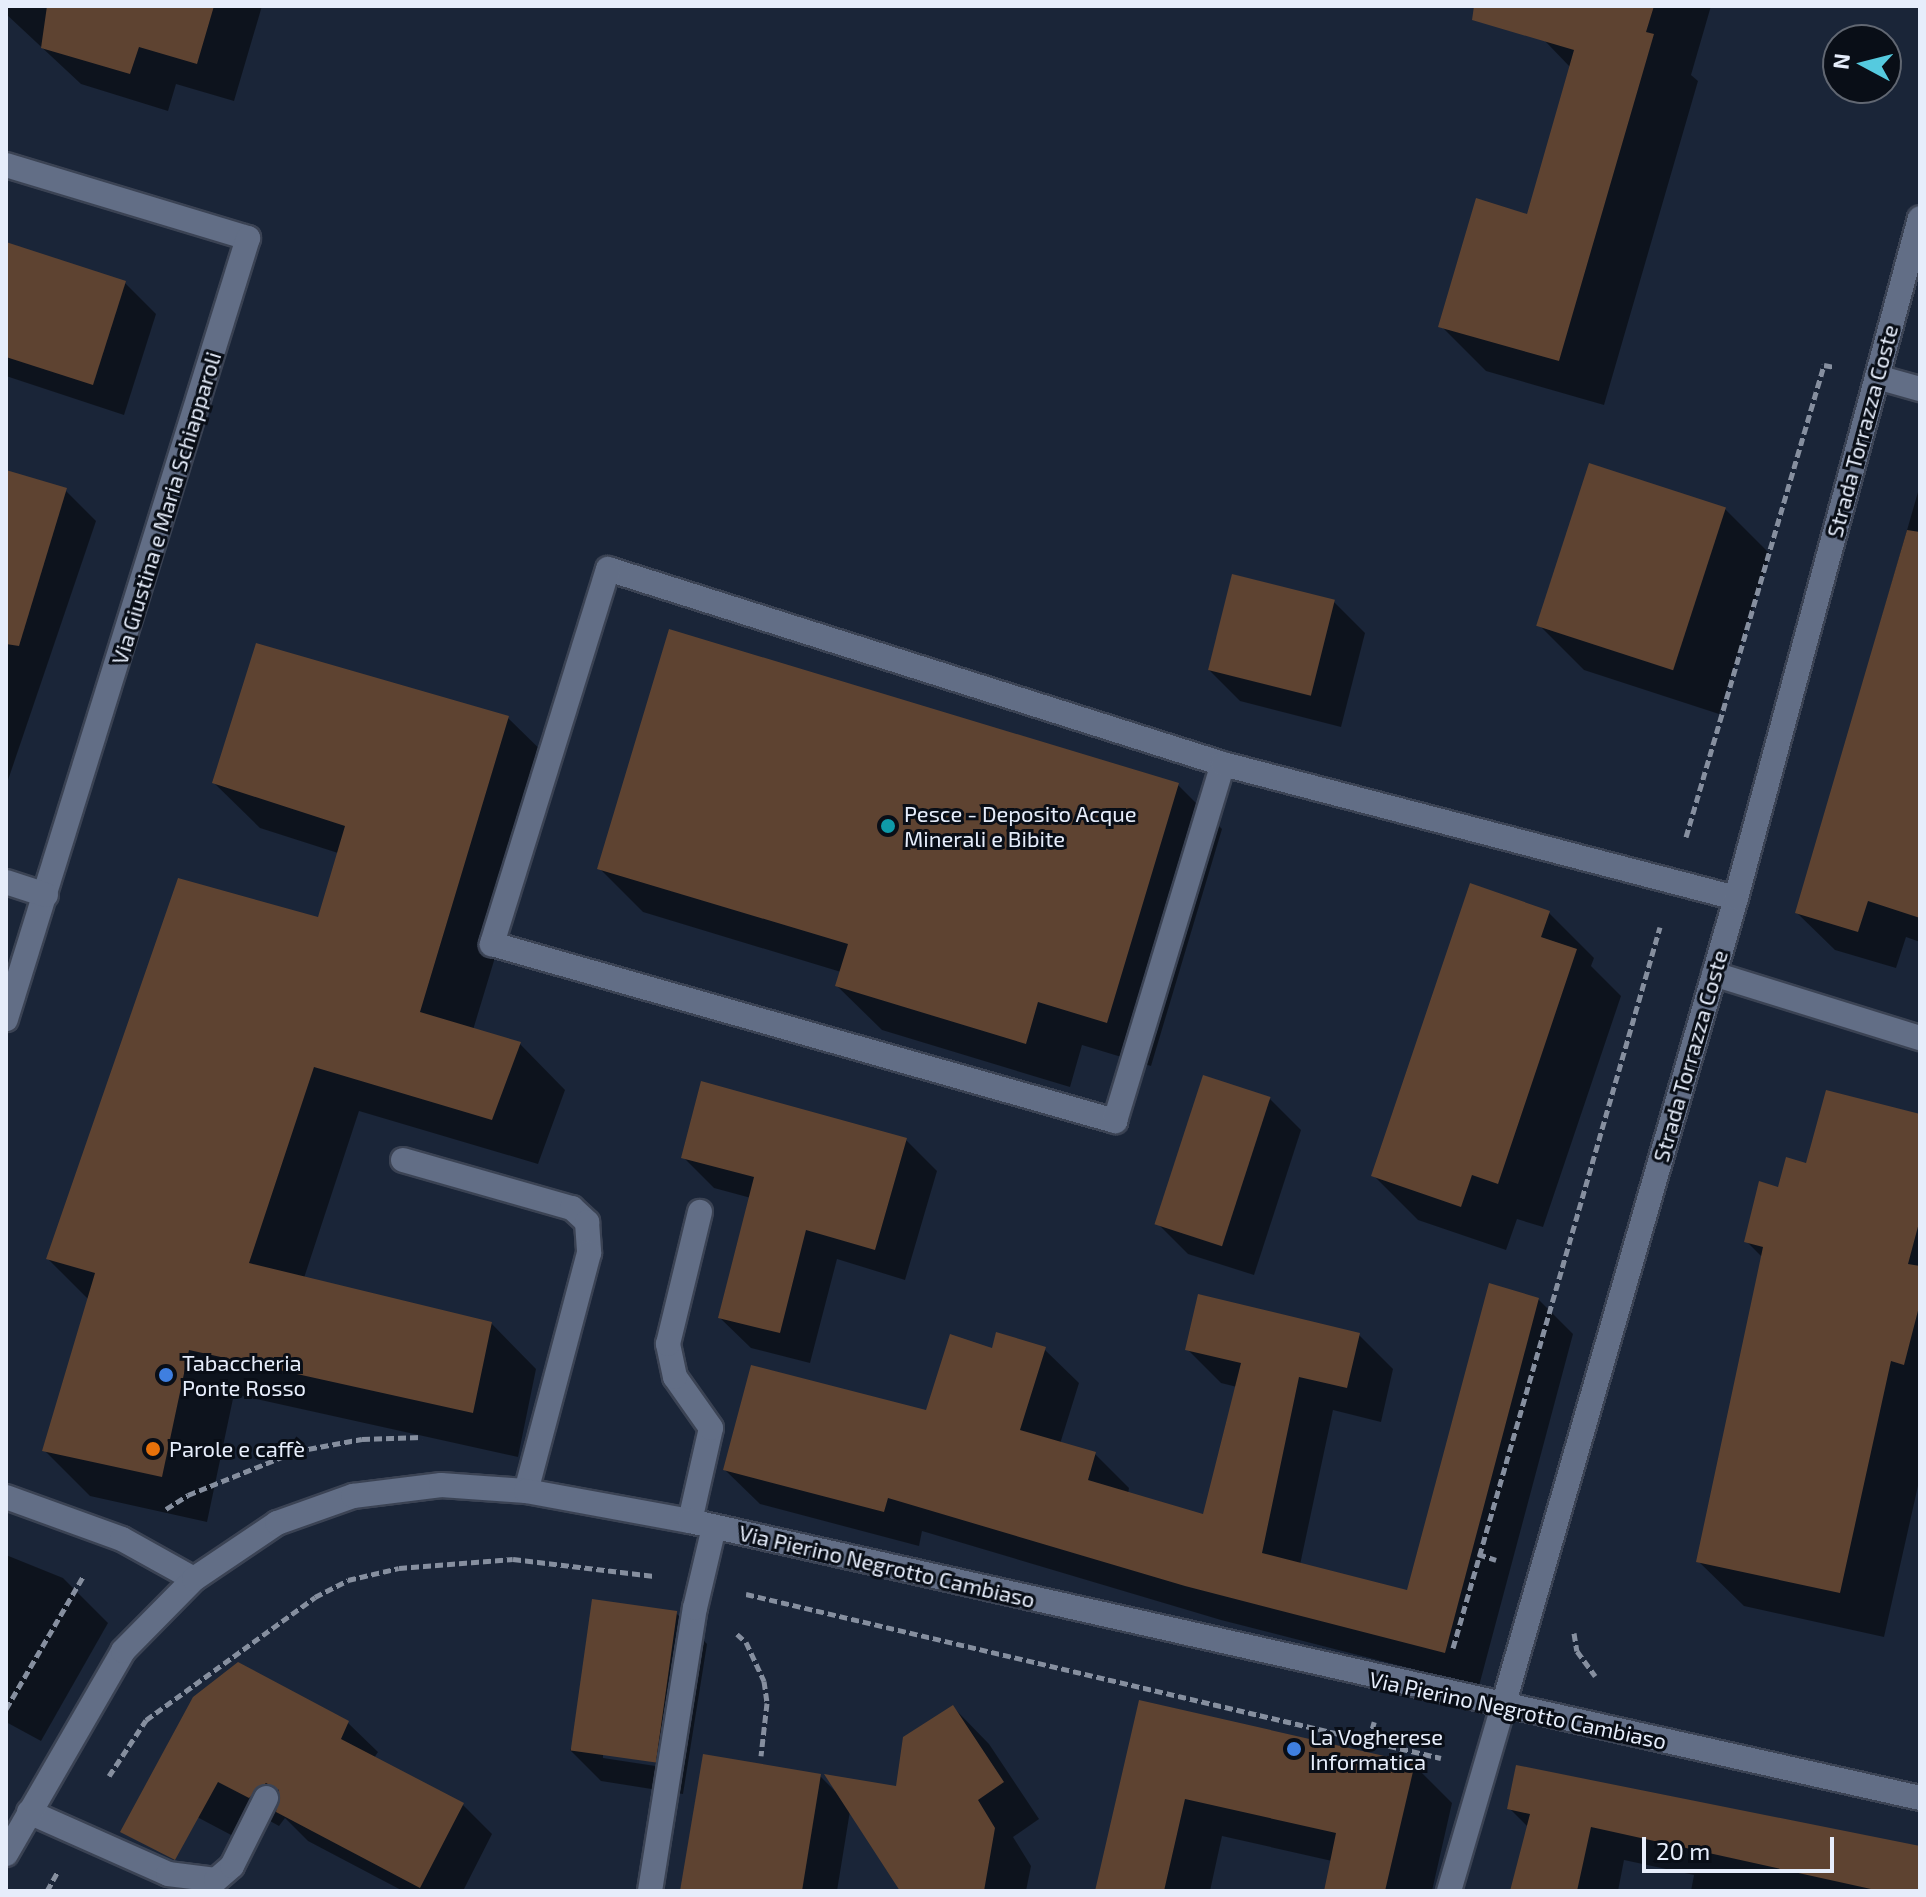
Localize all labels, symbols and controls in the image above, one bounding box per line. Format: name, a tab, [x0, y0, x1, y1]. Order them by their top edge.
north arrow	[1822, 24, 1902, 104]
text: N	[1826, 52, 1854, 71]
street label: Strada Torrazza Coste	[1821, 322, 1903, 540]
street label: Via Giustina e Maria Schiapparoli	[106, 348, 226, 668]
place label: Pesce - Deposito Acque Minerali e Bibite	[904, 800, 1137, 852]
marker: Pesce - Deposito Acque Minerali e Bibite	[879, 817, 897, 835]
street label: Strada Torrazza Coste	[1647, 947, 1733, 1165]
place label: Tabaccheria Ponte Rosso	[182, 1349, 306, 1400]
marker: Tabaccheria Ponte Rosso	[157, 1366, 175, 1384]
place label: Parole e caffè	[169, 1436, 305, 1462]
marker: Parole e caffè	[144, 1440, 162, 1458]
street label: Via Pierino Negrotto Cambiaso	[736, 1519, 1038, 1613]
street label: Via Pierino Negrotto Cambiaso	[1367, 1666, 1669, 1754]
place label: La Vogherese Informatica	[1310, 1723, 1444, 1774]
marker: La Vogherese Informatica	[1285, 1740, 1303, 1758]
scale bar	[1646, 1821, 1838, 1871]
text: 20 m	[1656, 1836, 1710, 1865]

